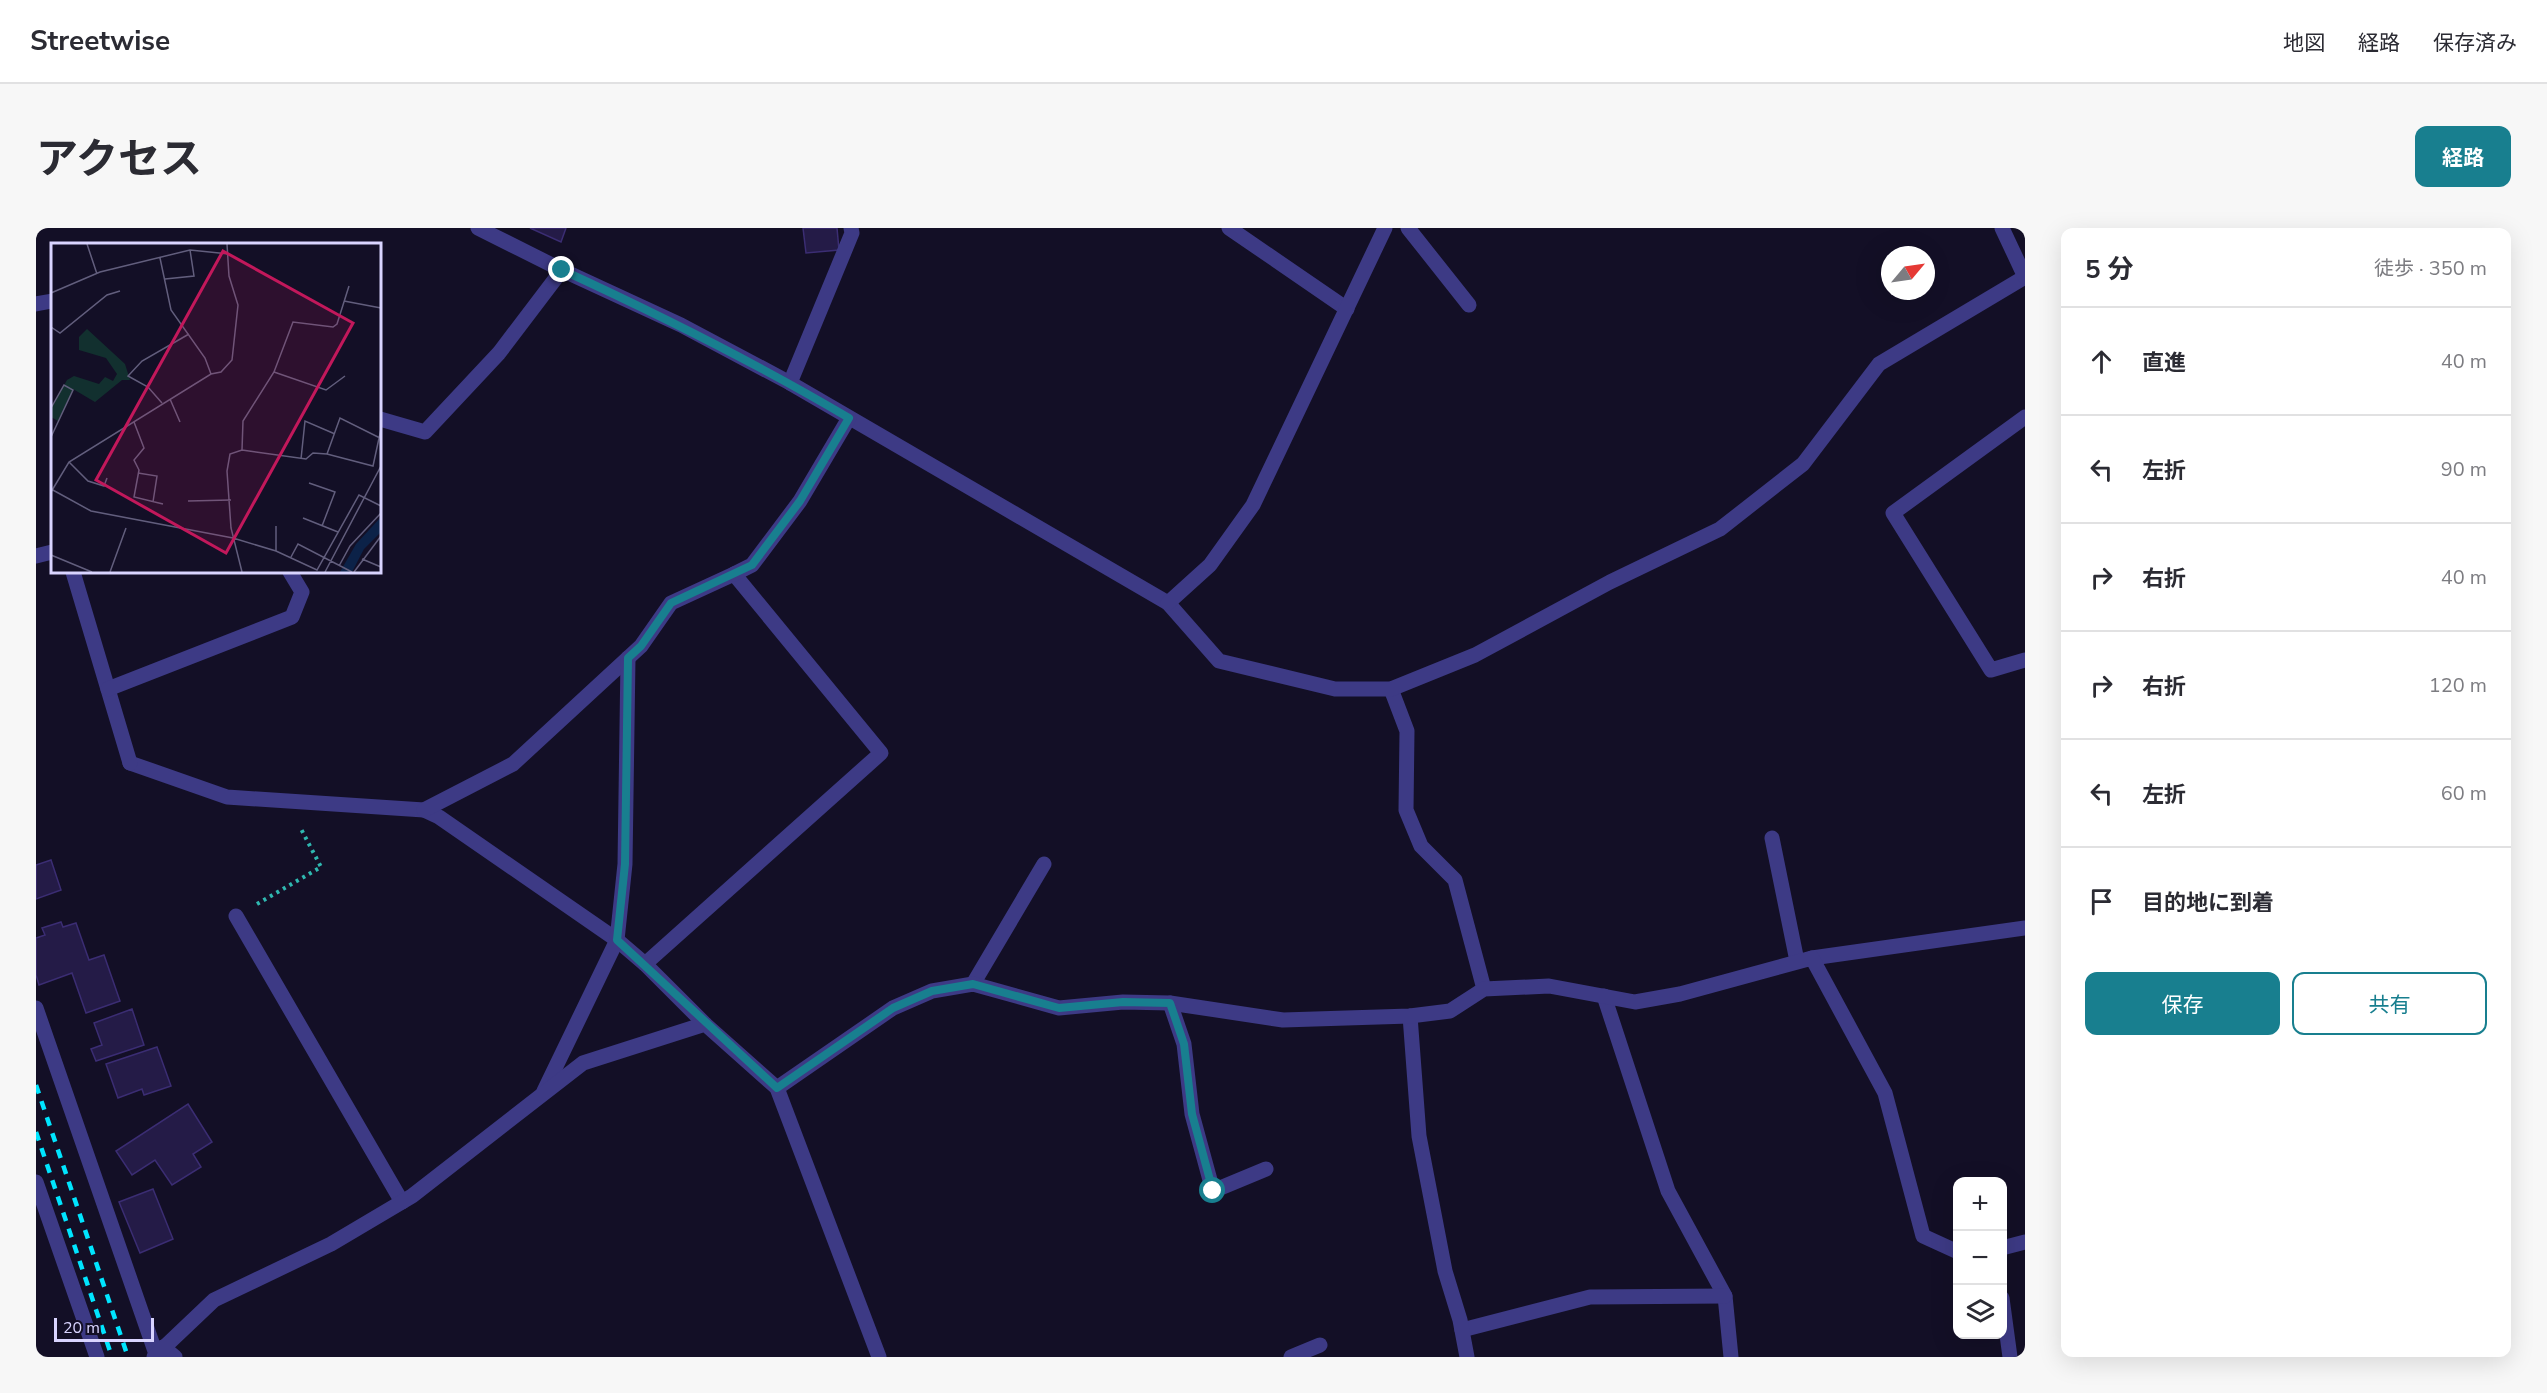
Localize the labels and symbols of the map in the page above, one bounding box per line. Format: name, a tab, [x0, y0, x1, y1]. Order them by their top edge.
inset map	[51, 243, 381, 573]
north arrow	[1881, 246, 1935, 300]
route end	[548, 256, 574, 282]
route start	[1199, 1177, 1225, 1203]
scale bar	[54, 1315, 154, 1342]

